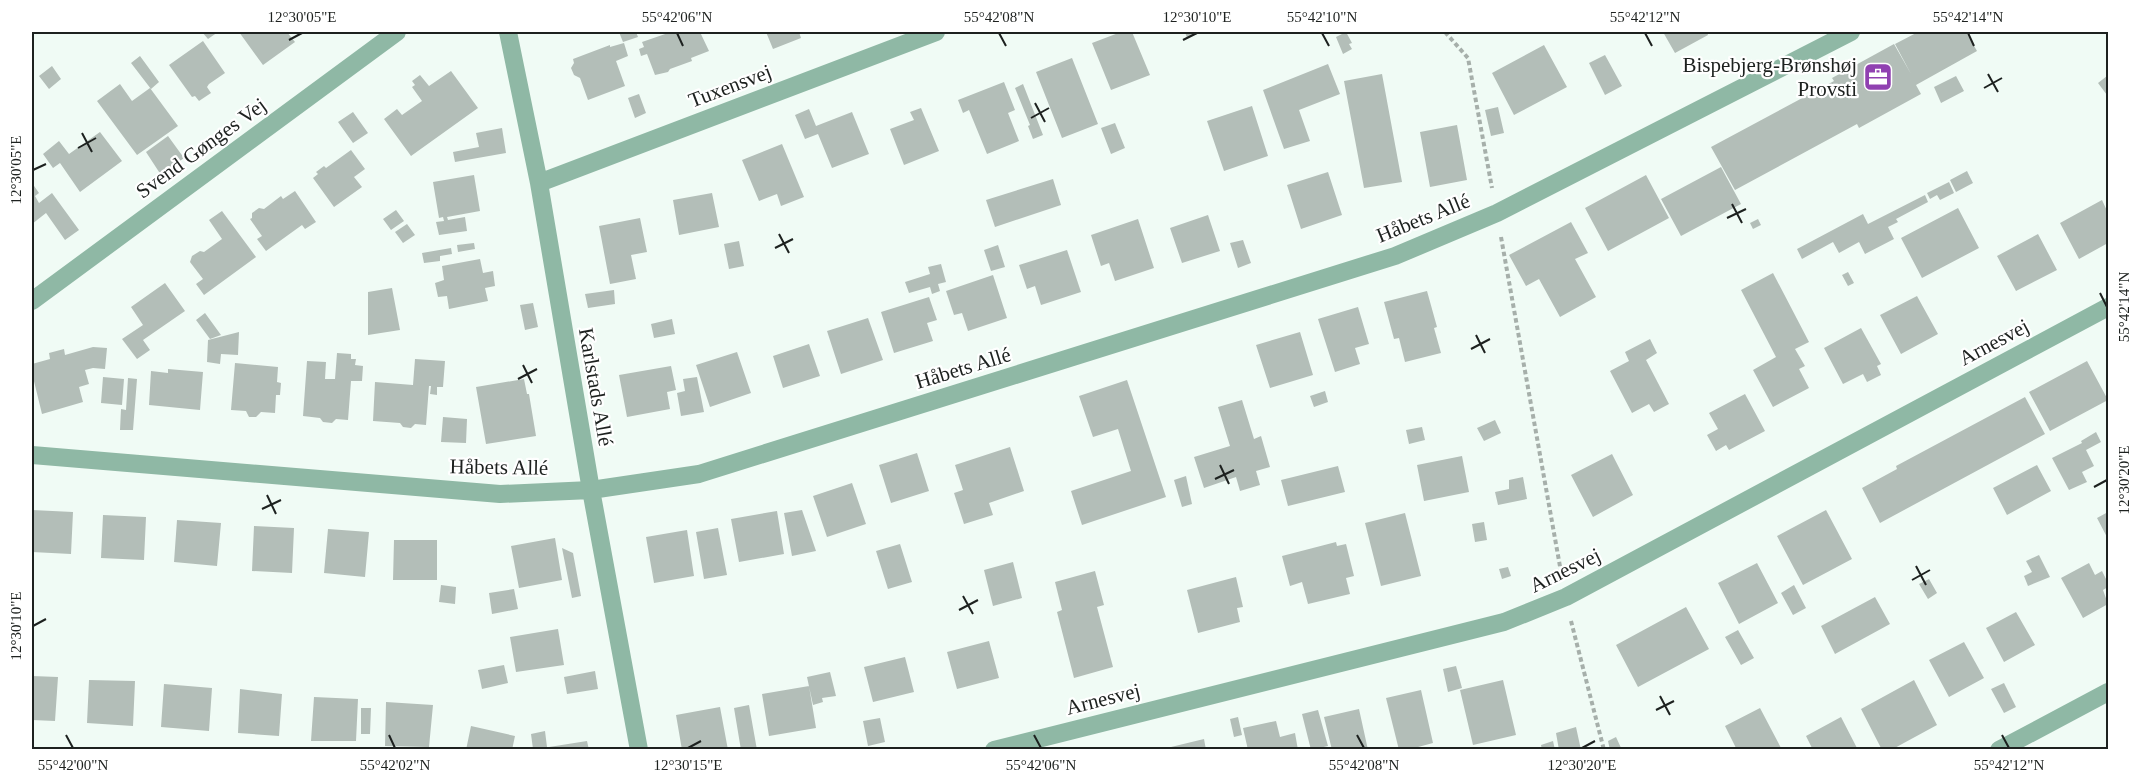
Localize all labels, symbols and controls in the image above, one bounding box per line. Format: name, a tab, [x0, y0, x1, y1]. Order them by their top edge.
text: 12°30'05"E	[268, 9, 337, 25]
text: 55°42'06"N	[642, 9, 712, 25]
text: 55°42'08"N	[964, 9, 1034, 25]
text: 12°30'10"E	[1163, 9, 1232, 25]
text: 55°42'10"N	[1287, 9, 1357, 25]
text: 55°42'12"N	[1610, 9, 1680, 25]
text: 55°42'14"N	[1933, 9, 2003, 25]
place label: Bispebjerg-Brønshøj Provsti	[1682, 53, 1857, 101]
street label: Tuxensvej	[685, 59, 775, 113]
office icon: Bispebjerg-Brønshøj Provsti	[1862, 61, 1894, 93]
street label: Svend Gønges Vej	[131, 93, 271, 203]
text: 12°30'05"E	[8, 136, 24, 205]
street label: Håbets Allé	[1373, 188, 1473, 248]
text: 55°42'14"N	[2116, 272, 2132, 342]
street label: Arnesvej	[1955, 314, 2033, 370]
street label: Karlstads Allé	[574, 326, 618, 448]
street label: Håbets Allé	[912, 342, 1014, 394]
text: 12°30'20"E	[2116, 446, 2132, 515]
street label: Håbets Allé	[450, 454, 548, 480]
street label: Arnesvej	[1526, 543, 1604, 597]
text: 12°30'10"E	[8, 592, 24, 661]
street label: Arnesvej	[1063, 678, 1143, 720]
text: 55°42'00"N	[38, 757, 108, 773]
text: 55°42'02"N	[360, 757, 430, 773]
text: 12°30'15"E	[654, 757, 723, 773]
text: 55°42'06"N	[1006, 757, 1076, 773]
text: 55°42'08"N	[1329, 757, 1399, 773]
text: 12°30'20"E	[1548, 757, 1617, 773]
text: 55°42'12"N	[1974, 757, 2044, 773]

